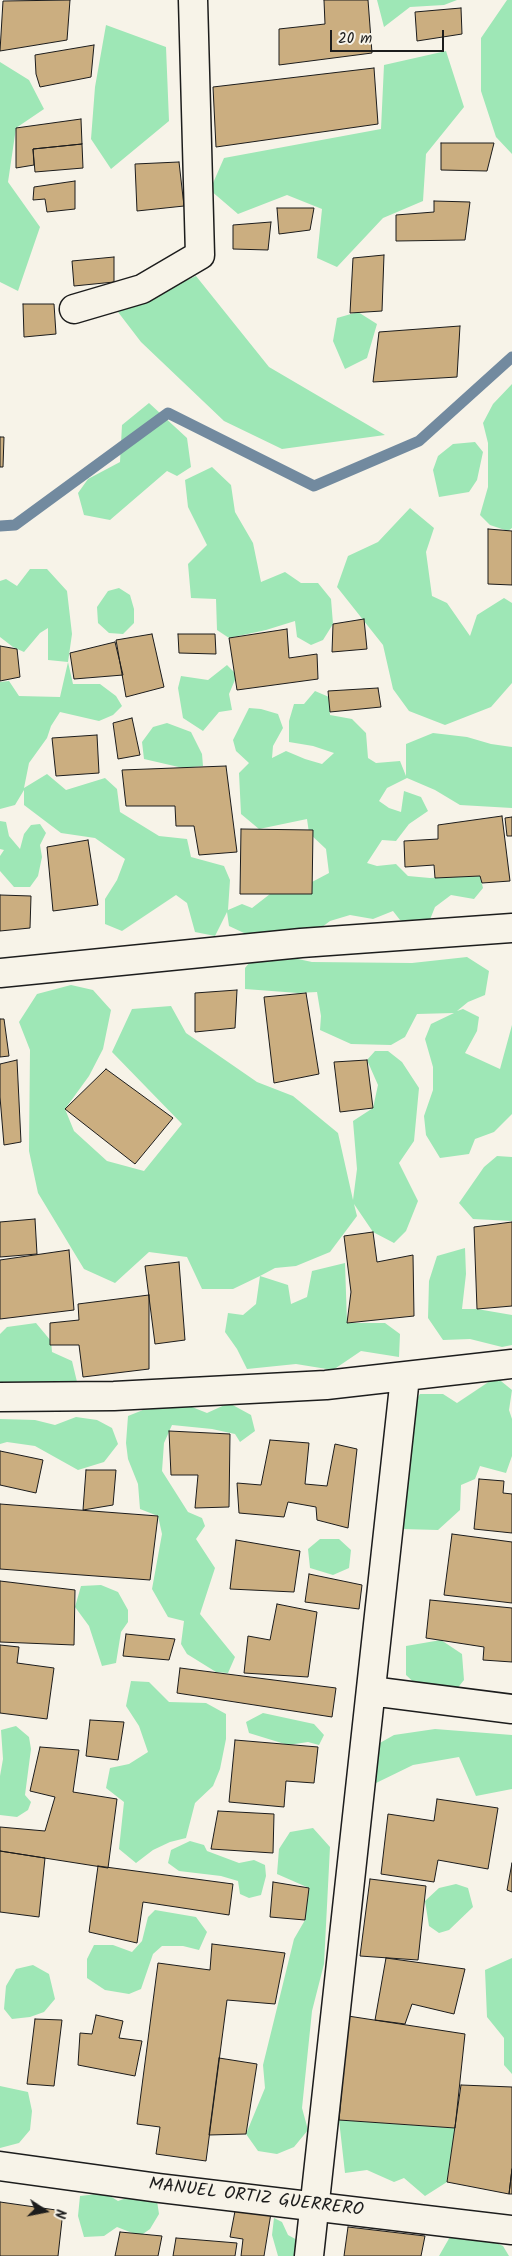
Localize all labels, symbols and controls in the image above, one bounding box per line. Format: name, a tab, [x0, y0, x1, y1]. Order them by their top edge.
scale bar	[332, 20, 446, 52]
text: 20 m	[338, 27, 372, 51]
street label: MANUEL ORTIZ GUERRERO	[147, 2175, 365, 2223]
north arrow	[20, 2186, 70, 2236]
text: N	[48, 2207, 71, 2220]

